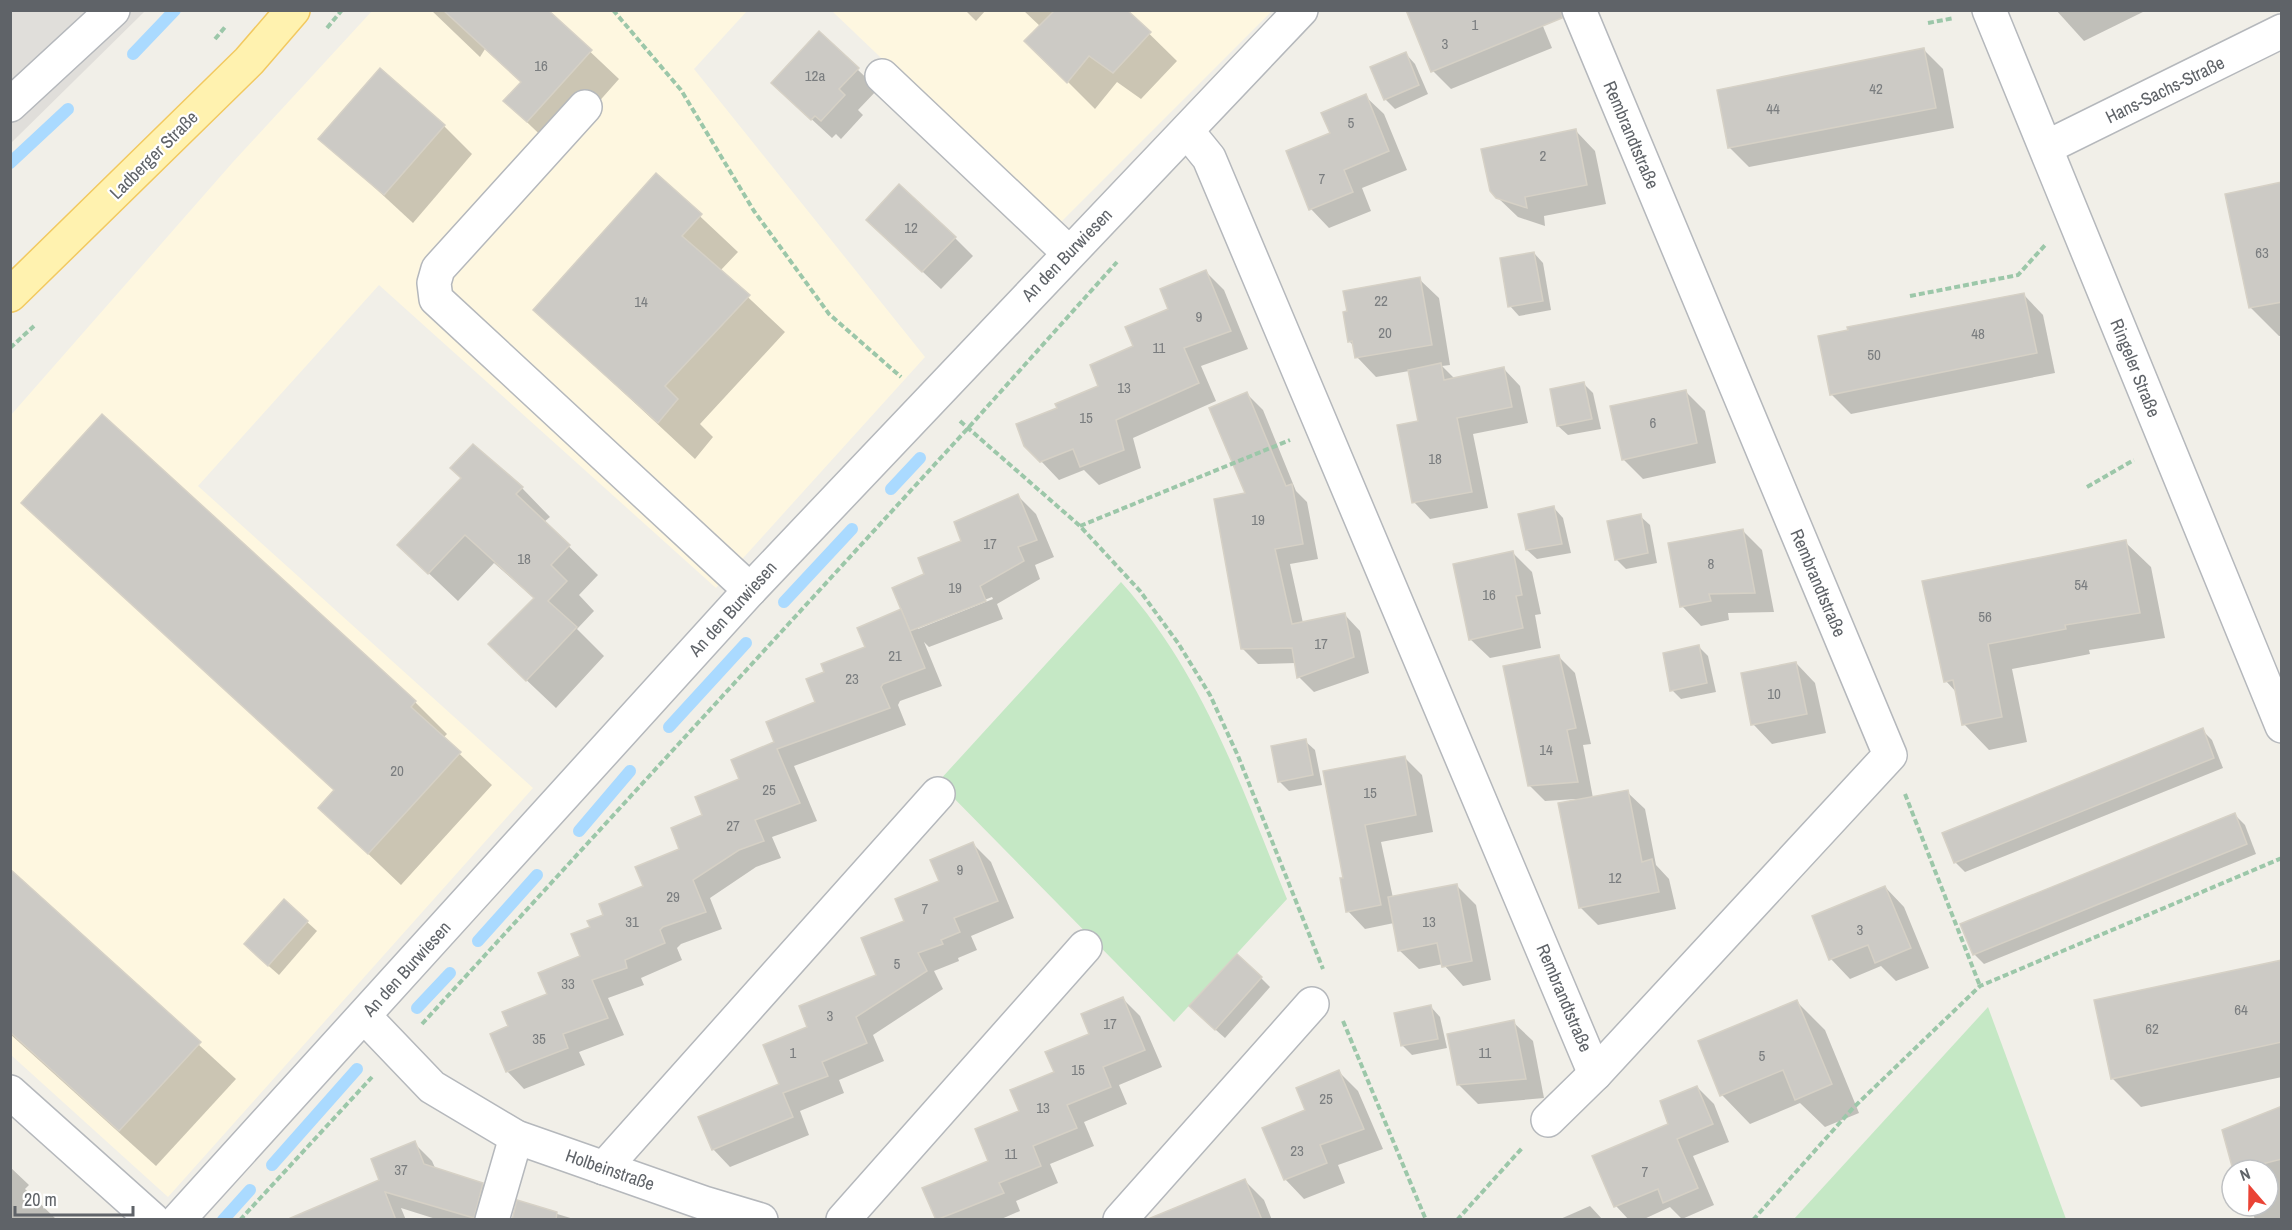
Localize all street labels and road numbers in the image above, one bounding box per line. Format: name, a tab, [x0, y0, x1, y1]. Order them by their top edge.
street label: Hans-Sachs-Straße	[2101, 50, 2229, 129]
street label: Rembrandtstraße	[1598, 77, 1665, 193]
street label: Ladberger Straße	[104, 105, 203, 204]
street label: An den Burwiesen	[1015, 203, 1118, 307]
street label: Ringeler Straße	[2104, 315, 2167, 421]
street label: Rembrandtstraße	[1785, 525, 1852, 641]
street label: An den Burwiesen	[682, 555, 782, 663]
street label: An den Burwiesen	[356, 915, 456, 1023]
street label: Rembrandtstraße	[1531, 940, 1598, 1056]
street label: Holbeinstraße	[562, 1143, 658, 1196]

